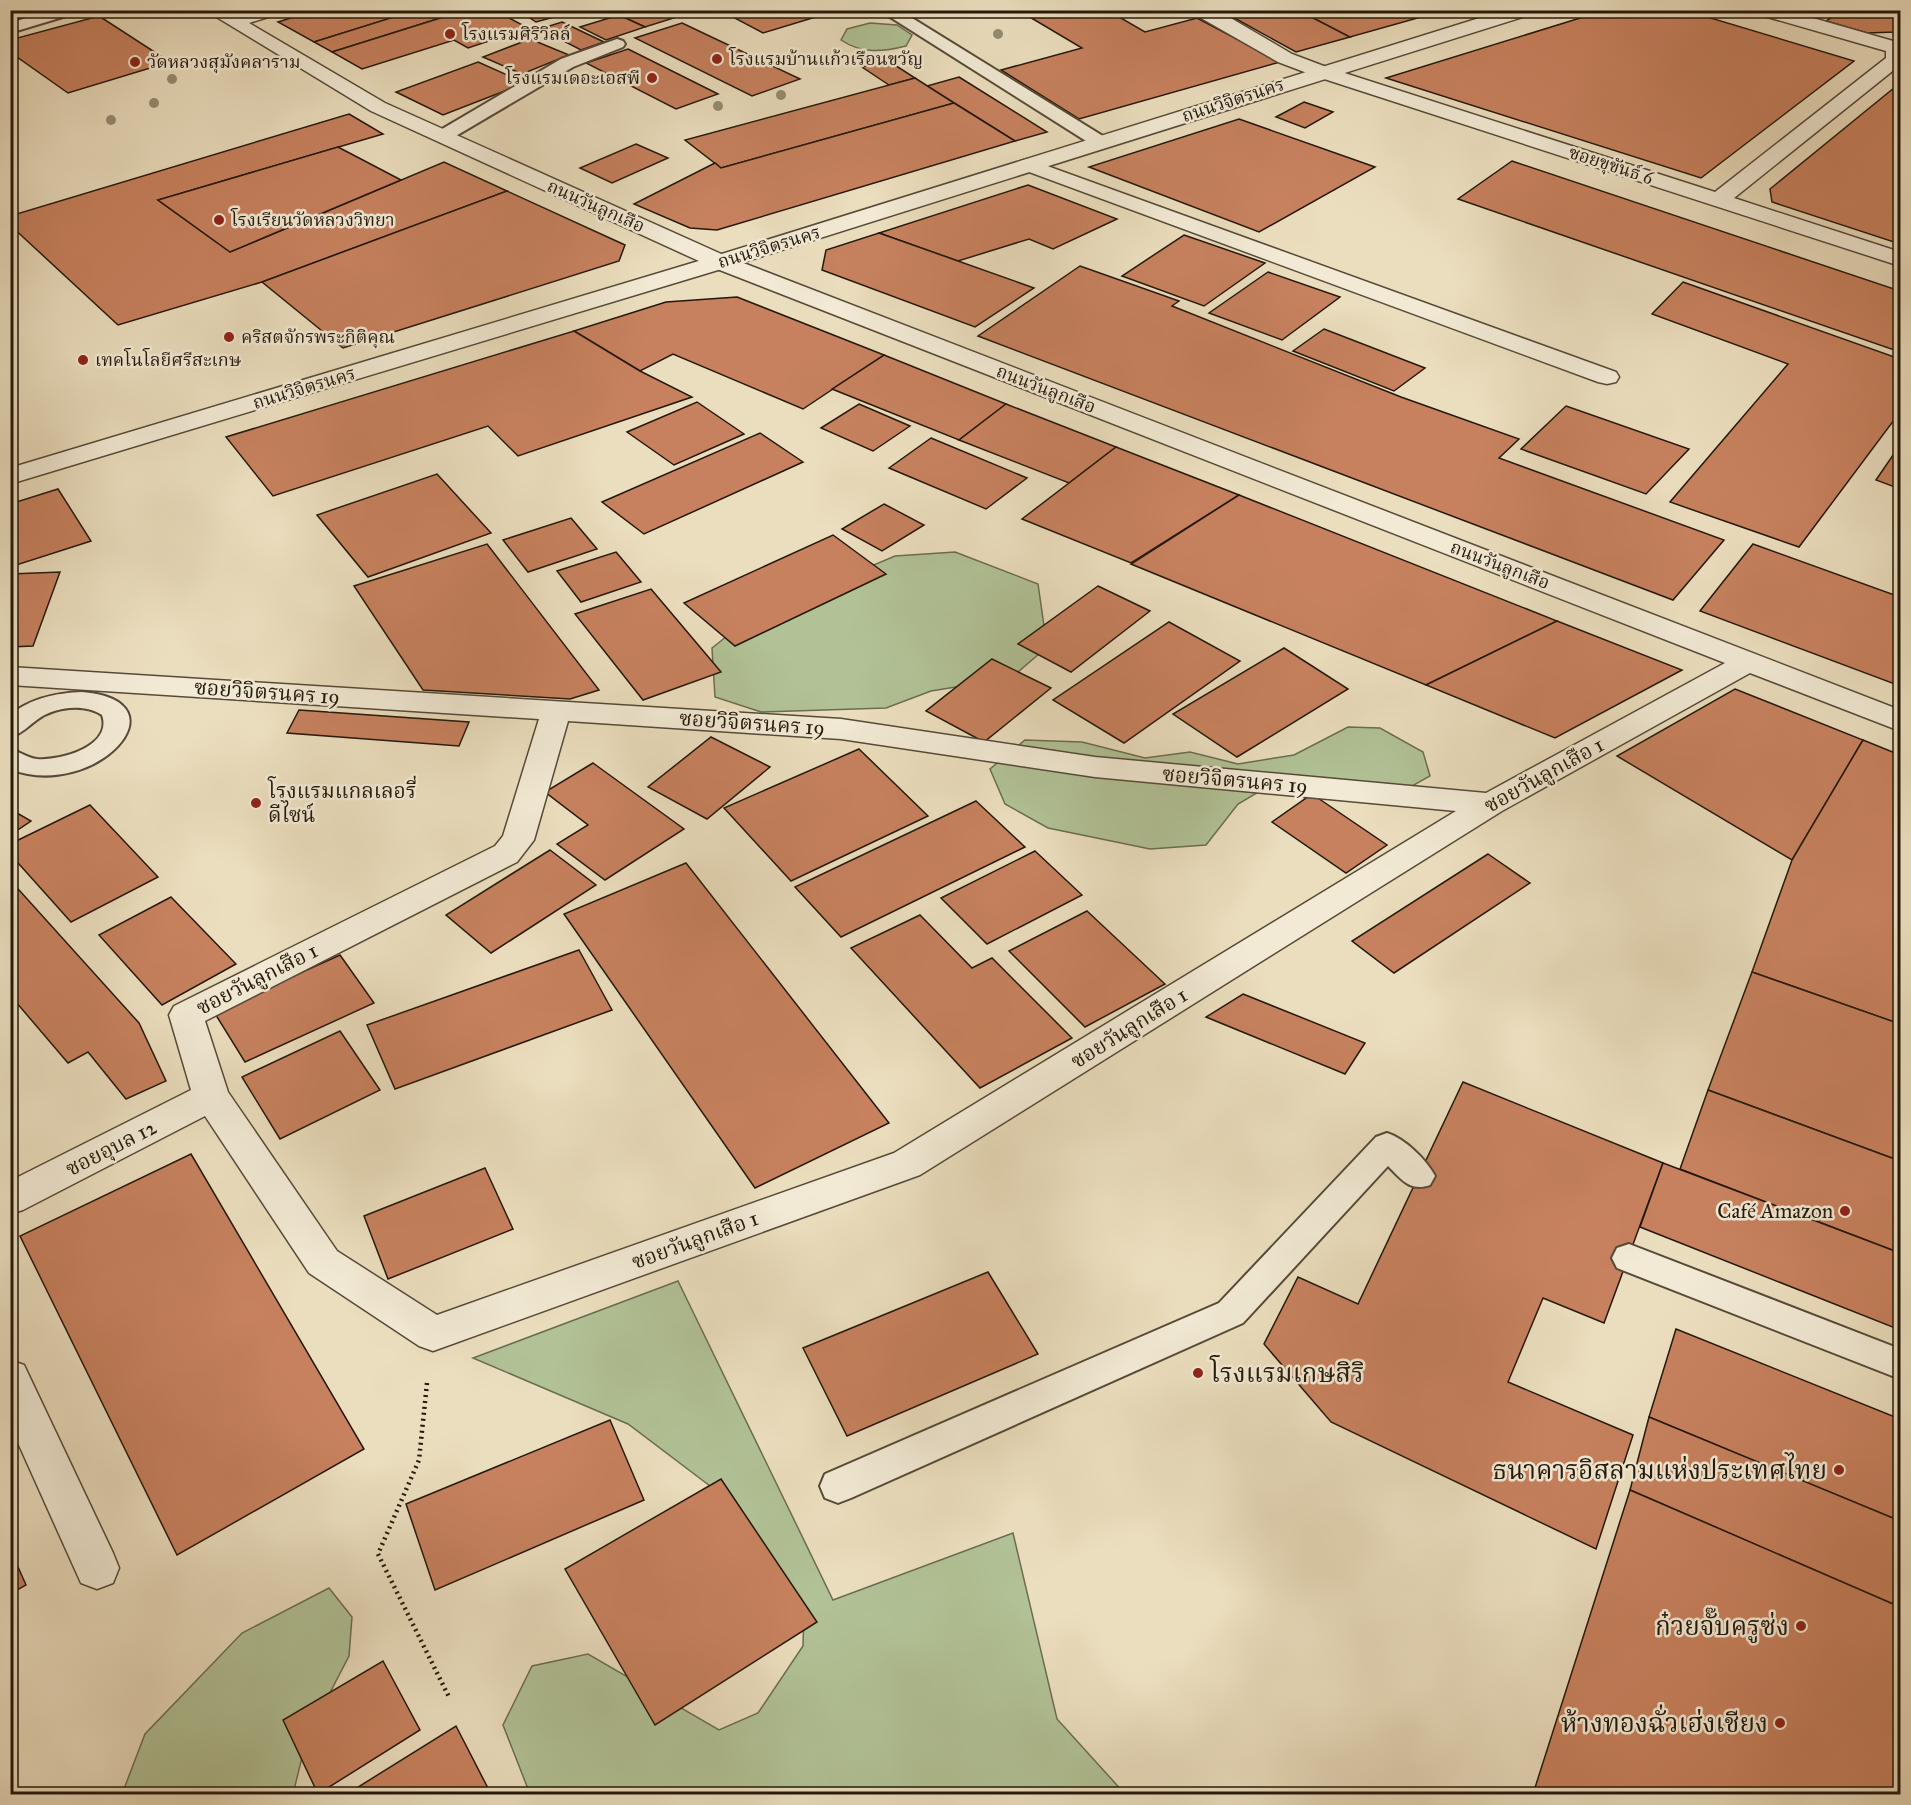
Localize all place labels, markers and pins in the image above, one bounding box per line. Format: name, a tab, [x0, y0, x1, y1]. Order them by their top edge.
place label: โรงแรมศิริวิลล์	[461, 21, 571, 45]
marker: โรงแรมศิริวิลล์	[443, 27, 457, 41]
place label: โรงแรมบ้านแก้วเรือนขวัญ	[728, 46, 923, 70]
place label: วัดหลวงสุมังคลาราม	[147, 51, 301, 74]
marker: โรงแรมบ้านแก้วเรือนขวัญ	[710, 52, 724, 66]
marker: วัดหลวงสุมังคลาราม	[128, 55, 142, 69]
place label: โรงแรมเดอะเอสพี	[504, 65, 640, 89]
marker: โรงแรมเดอะเอสพี	[645, 71, 659, 85]
place label: โรงเรียนวัดหลวงวิทยา	[230, 207, 395, 231]
marker: โรงเรียนวัดหลวงวิทยา	[212, 213, 226, 227]
place label: คริสตจักรพระกิติคุณ	[241, 326, 395, 349]
marker: คริสตจักรพระกิติคุณ	[222, 330, 236, 344]
place label: เทคโนโลยีศรีสะเกษ	[95, 347, 242, 371]
marker: เทคโนโลยีศรีสะเกษ	[76, 353, 90, 367]
place label: โรงแรมแกลเลอรี่ ดีไซน์	[267, 775, 416, 828]
marker: โรงแรมแกลเลอรี่ ดีไซน์	[249, 796, 263, 810]
place label: Café Amazon	[1717, 1198, 1833, 1224]
marker: Café Amazon	[1838, 1204, 1852, 1218]
place label: โรงแรมเกษสิริ	[1209, 1355, 1364, 1389]
marker: โรงแรมเกษสิริ	[1191, 1366, 1205, 1380]
place label: ธนาคารอิสลามแห่งประเทศไทย	[1492, 1452, 1827, 1486]
marker: ธนาคารอิสลามแห่งประเทศไทย	[1832, 1463, 1846, 1477]
place label: ก๋วยจั๊บครูซ่ง	[1655, 1607, 1789, 1644]
marker: ก๋วยจั๊บครูซ่ง	[1794, 1619, 1808, 1633]
place label: ห้างทองฉั่วเฮ่งเชียง	[1561, 1704, 1768, 1739]
marker: ห้างทองฉั่วเฮ่งเชียง	[1773, 1716, 1787, 1730]

